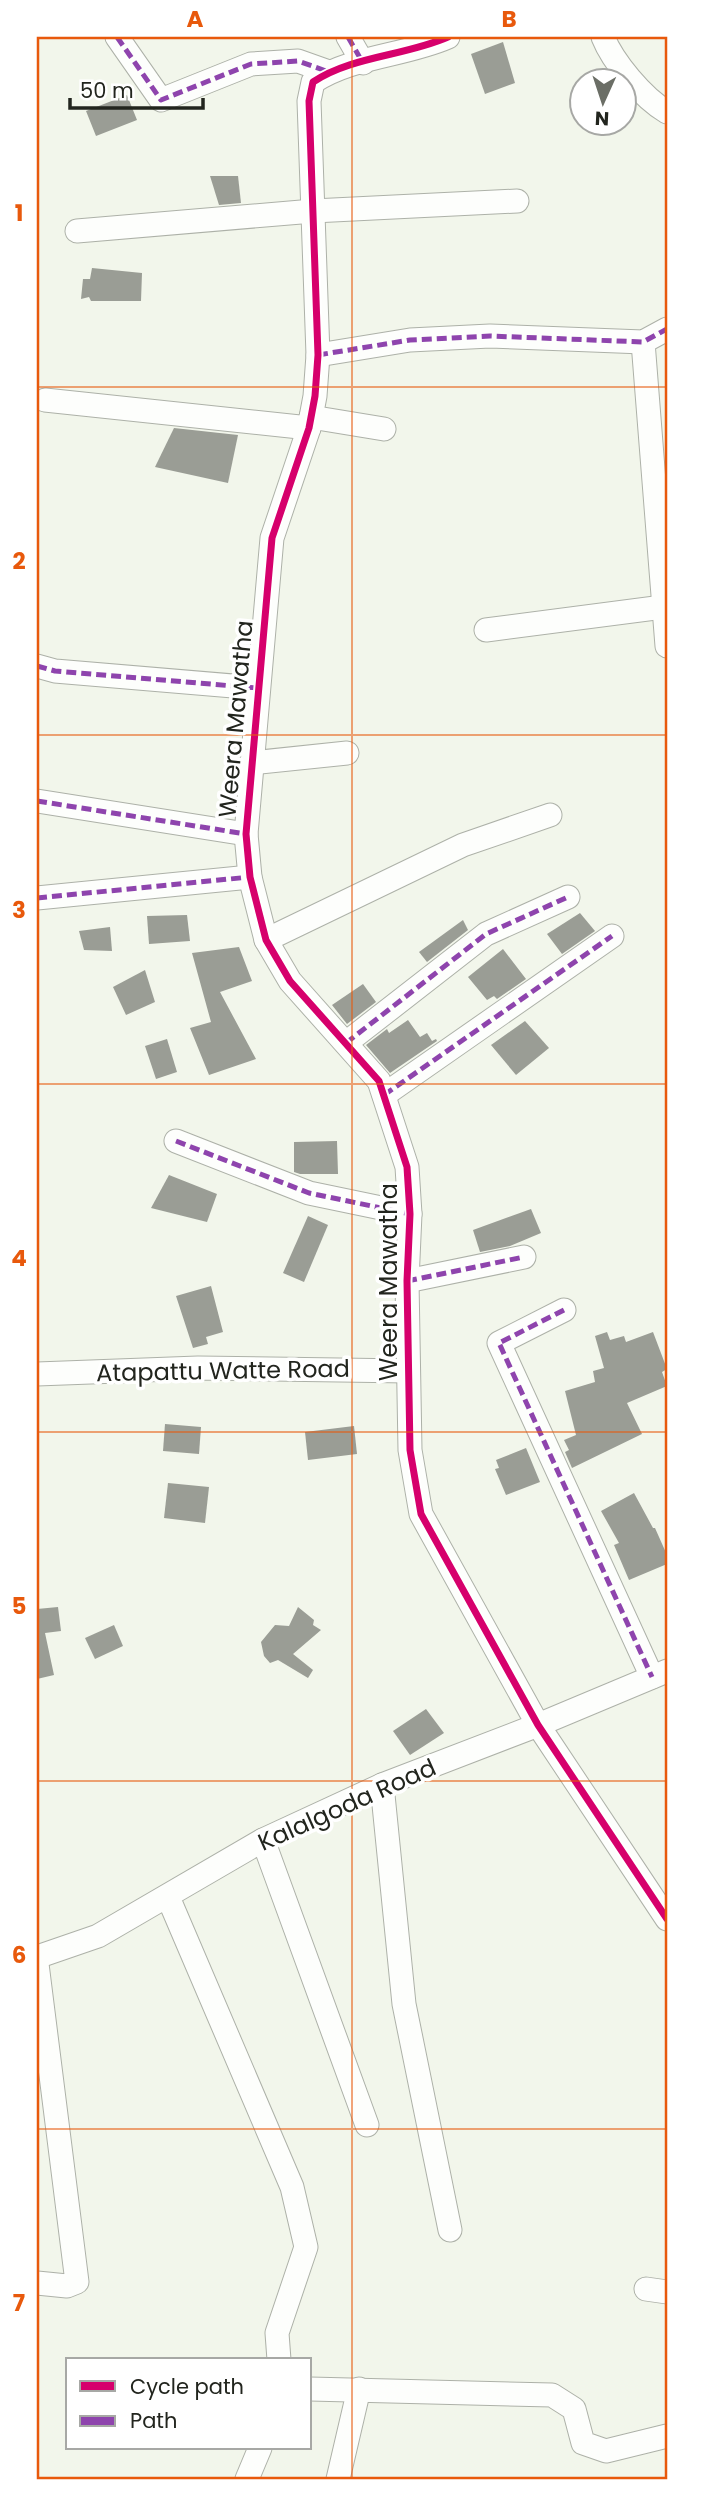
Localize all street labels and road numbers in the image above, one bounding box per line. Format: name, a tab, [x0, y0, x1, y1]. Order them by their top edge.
street label: Weera Mawatha	[210, 619, 261, 819]
street label: Weera Mawatha	[372, 1183, 405, 1381]
street label: Atapattu Watte Road	[96, 1352, 350, 1389]
street label: Kalalgoda Road	[253, 1751, 441, 1859]

